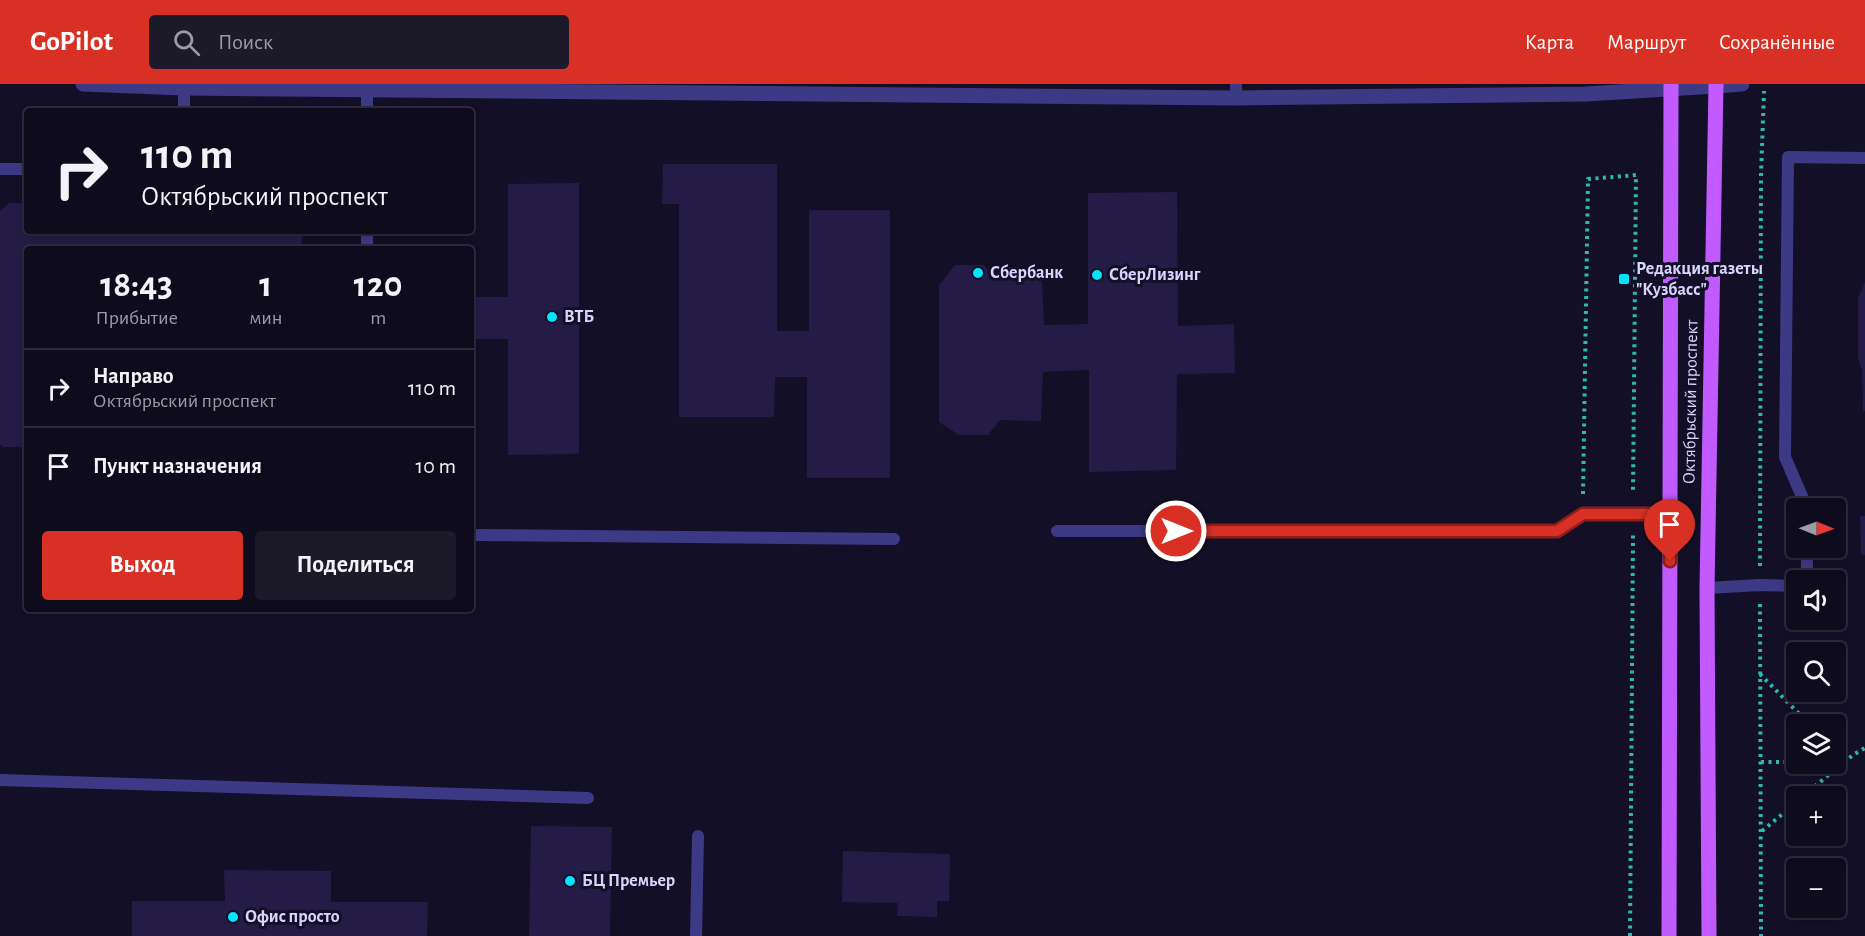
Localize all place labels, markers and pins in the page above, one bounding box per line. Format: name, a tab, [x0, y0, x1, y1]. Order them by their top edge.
place label: Редакция газеты "Кузбасс"	[1636, 260, 1763, 299]
place label: Сбербанк	[990, 264, 1063, 282]
marker: Сбербанк	[971, 266, 985, 280]
place label: СберЛизинг	[1109, 266, 1201, 284]
marker: СберЛизинг	[1090, 268, 1104, 282]
marker: Редакция газеты "Кузбасс"	[1617, 272, 1631, 286]
place label: ВТБ	[564, 308, 594, 326]
marker: ВТБ	[545, 310, 559, 324]
pin	[1644, 499, 1695, 561]
place label: БЦ Премьер	[582, 872, 675, 890]
marker: БЦ Премьер	[563, 874, 577, 888]
place label: Офис просто	[245, 908, 340, 926]
marker: Офис просто	[226, 910, 240, 924]

